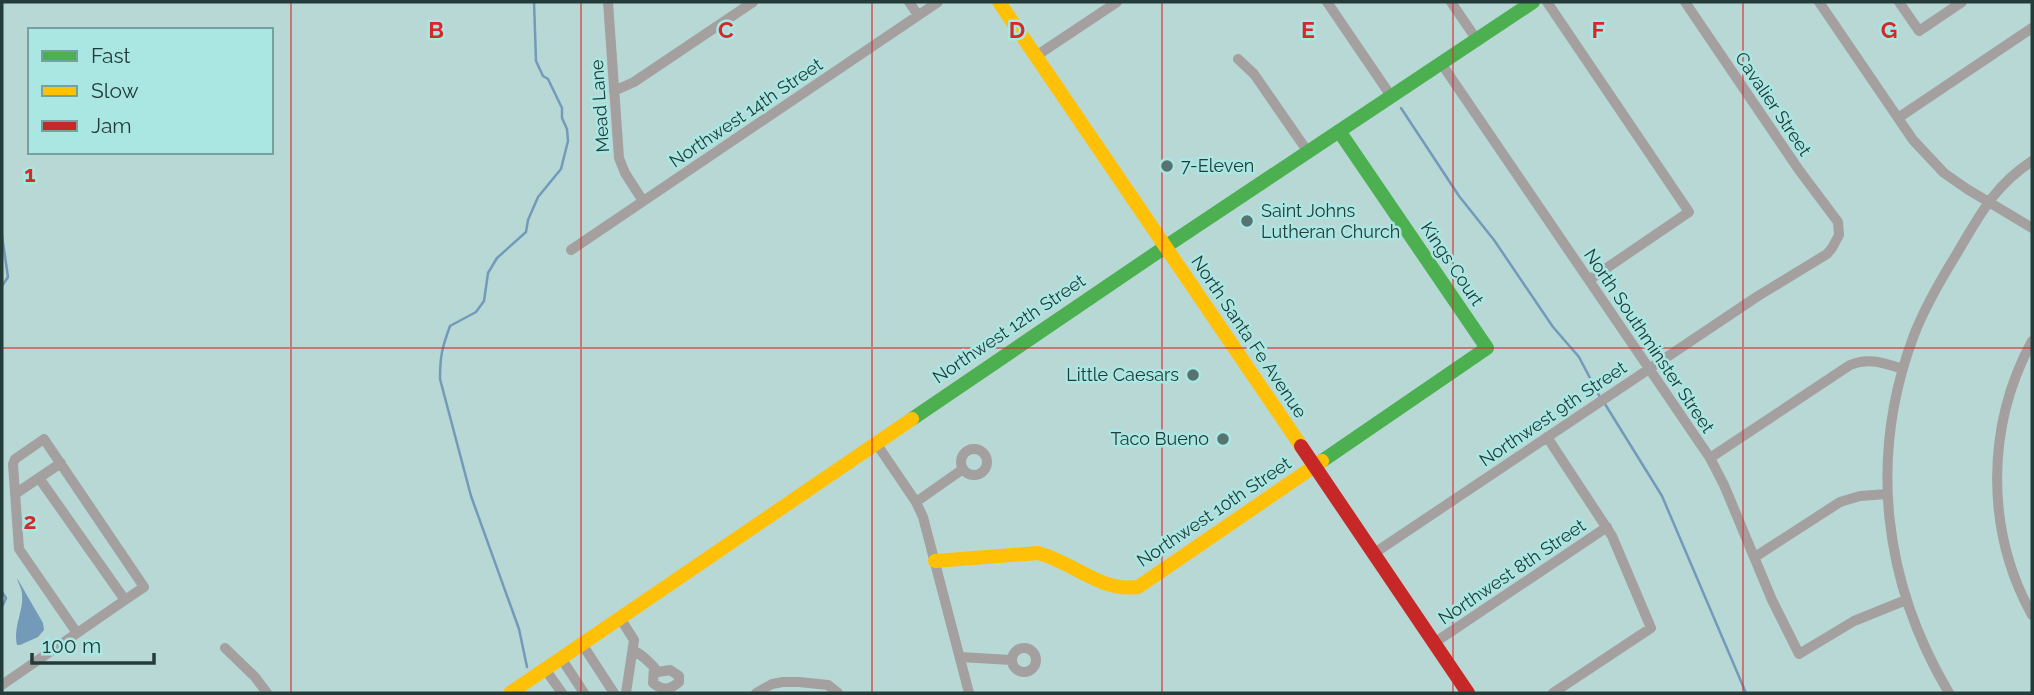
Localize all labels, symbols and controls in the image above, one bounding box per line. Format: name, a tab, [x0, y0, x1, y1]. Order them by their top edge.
text: B	[428, 16, 444, 43]
text: C	[718, 16, 734, 43]
text: D	[1009, 16, 1025, 43]
text: E	[1301, 16, 1315, 43]
text: F	[1591, 16, 1605, 43]
text: G	[1881, 16, 1897, 43]
legend	[28, 28, 273, 154]
text: Fast	[91, 43, 131, 68]
street label: Cavalier Street	[1731, 48, 1816, 160]
street label: Northwest 14th Street	[665, 54, 826, 172]
street label: Mead Lane	[586, 58, 613, 153]
text: Slow	[91, 78, 139, 103]
text: Jam	[91, 113, 132, 138]
place label: 7-Eleven	[1181, 155, 1254, 176]
marker: 7-Eleven	[1159, 158, 1175, 174]
text: 1	[24, 160, 36, 187]
place label: Saint Johns Lutheran Church	[1261, 200, 1400, 242]
marker: Saint Johns Lutheran Church	[1239, 213, 1255, 229]
street label: Kings Court	[1417, 218, 1488, 310]
street label: North Southminster Street	[1580, 245, 1719, 437]
street label: North Santa Fe Avenue	[1187, 252, 1312, 422]
street label: Northwest 12th Street	[928, 270, 1089, 387]
street label: Northwest 9th Street	[1475, 357, 1630, 471]
place label: Little Caesars	[1066, 364, 1179, 385]
marker: Little Caesars	[1185, 367, 1201, 383]
place label: Taco Bueno	[1111, 428, 1209, 449]
marker: Taco Bueno	[1215, 431, 1231, 447]
street label: Northwest 10th Street	[1133, 452, 1295, 571]
text: 2	[24, 507, 36, 534]
street label: Northwest 8th Street	[1434, 515, 1589, 629]
scale bar	[32, 622, 154, 666]
text: 100 m	[42, 633, 101, 658]

